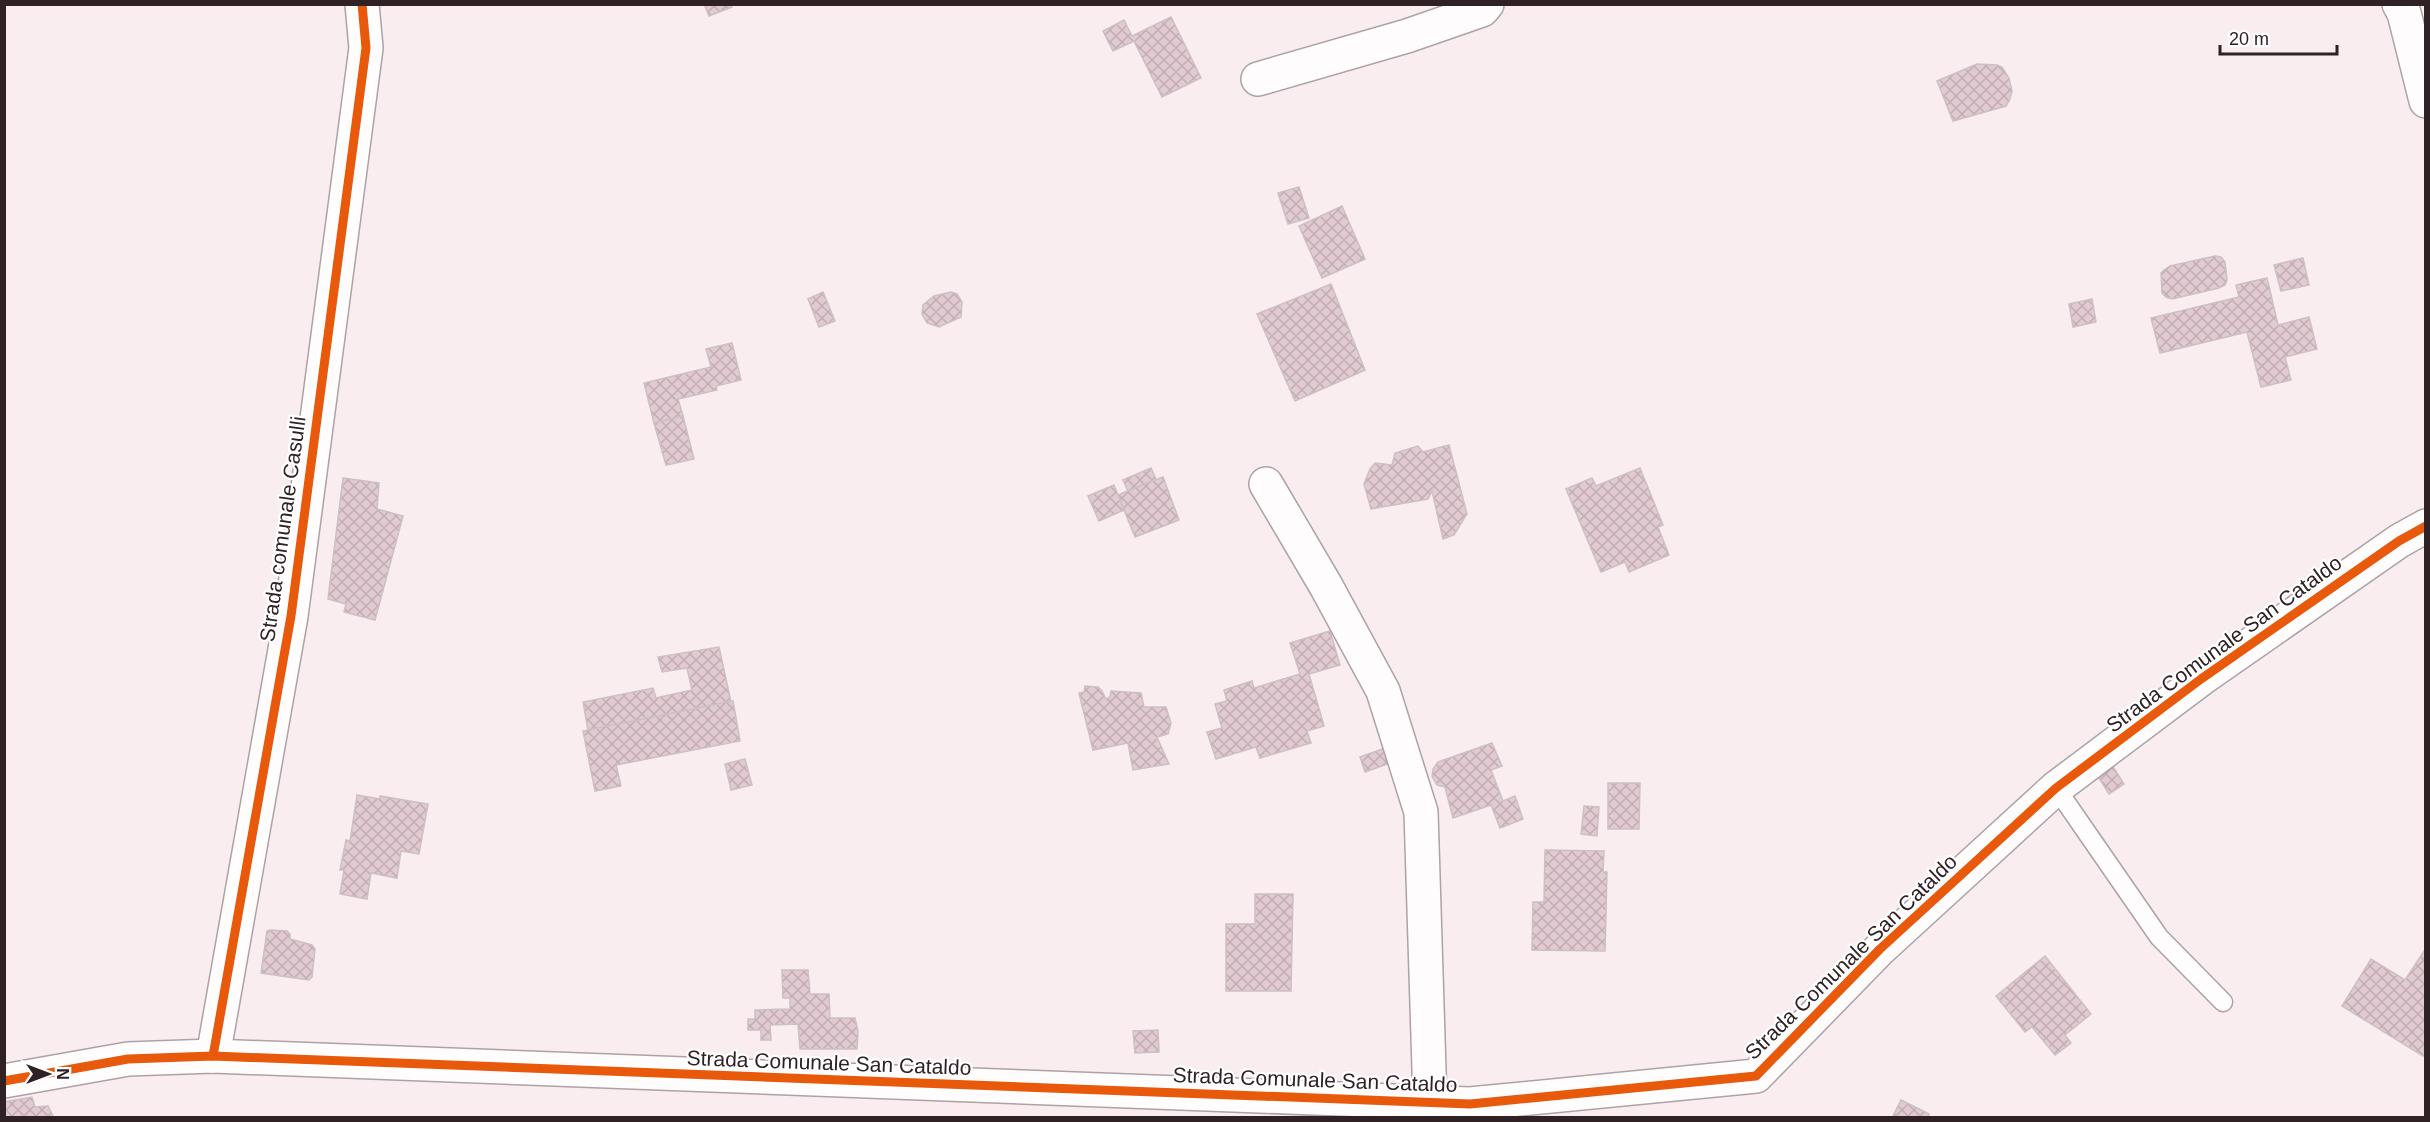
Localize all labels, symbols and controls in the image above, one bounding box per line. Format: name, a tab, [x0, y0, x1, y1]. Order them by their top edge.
scale bar	[2220, 18, 2337, 56]
text: 20 m	[2229, 29, 2269, 49]
street label: Strada comunale Casulli	[255, 415, 310, 643]
street label: Strada Comunale San Cataldo	[2102, 551, 2346, 737]
street label: Strada Comunale San Cataldo	[1740, 849, 1961, 1064]
north arrow	[18, 1044, 78, 1104]
street label: Strada Comunale San Cataldo	[686, 1046, 972, 1079]
street label: Strada Comunale San Cataldo	[1172, 1063, 1458, 1096]
text: N	[54, 1068, 71, 1080]

